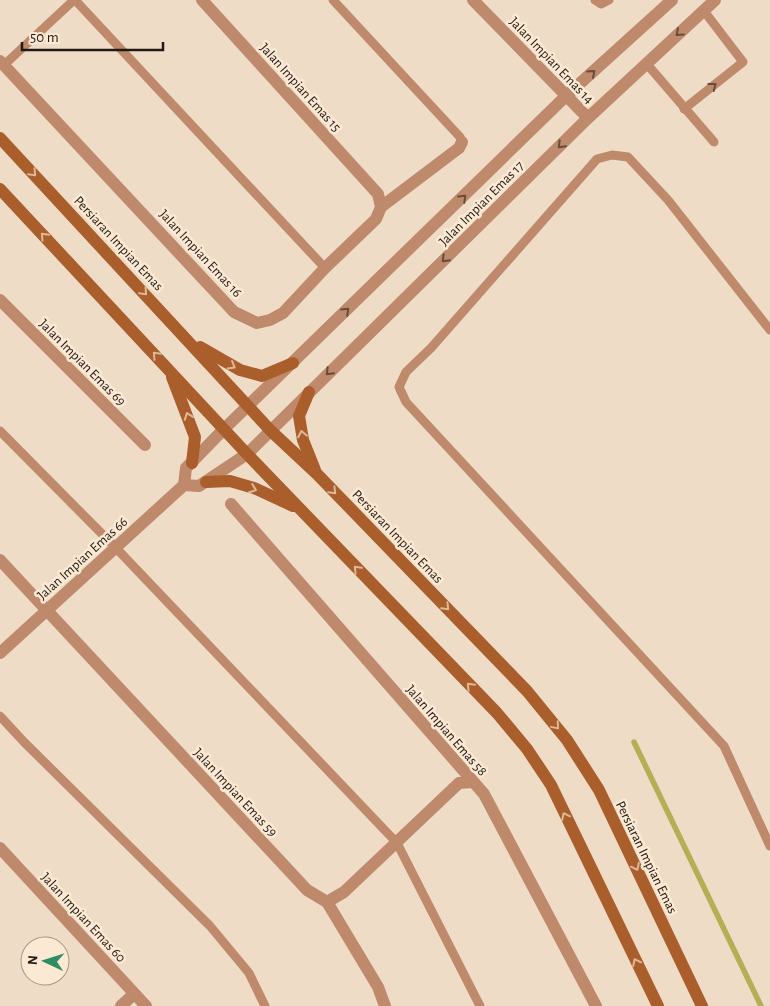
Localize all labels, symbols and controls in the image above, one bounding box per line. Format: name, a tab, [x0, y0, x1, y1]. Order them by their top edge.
street label: Jalan Impian Emas 14	[507, 15, 596, 107]
scale bar	[22, 20, 164, 52]
one-way arrow	[676, 27, 685, 36]
text: 50 m	[30, 30, 59, 45]
street label: Jalan Impian Emas 15	[257, 41, 344, 135]
one-way arrow	[587, 70, 596, 79]
one-way arrow	[707, 83, 716, 91]
one-way arrow	[558, 139, 567, 148]
street label: Jalan Impian Emas 17	[437, 159, 527, 249]
one-way arrow	[27, 168, 36, 177]
street label: Persiaran Impian Emas	[71, 194, 165, 294]
one-way arrow	[457, 194, 466, 203]
street label: Jalan Impian Emas 16	[156, 207, 244, 300]
one-way arrow	[41, 233, 50, 242]
one-way arrow	[442, 253, 451, 262]
one-way arrow	[138, 287, 147, 296]
one-way arrow	[340, 308, 349, 317]
street label: Jalan Impian Emas 69	[36, 317, 128, 409]
one-way arrow	[153, 352, 162, 361]
one-way arrow	[227, 359, 236, 369]
one-way arrow	[326, 367, 335, 376]
one-way arrow	[184, 412, 194, 420]
one-way arrow	[298, 429, 308, 438]
one-way arrow	[248, 482, 257, 493]
one-way arrow	[327, 485, 336, 494]
street label: Persiaran Impian Emas	[349, 487, 445, 586]
street label: Jalan Impian Emas 66	[35, 515, 130, 603]
one-way arrow	[354, 566, 363, 575]
one-way arrow	[440, 602, 449, 611]
one-way arrow	[467, 682, 476, 691]
street label: Jalan Impian Emas 58	[403, 683, 489, 779]
one-way arrow	[551, 721, 560, 730]
street label: Jalan Impian Emas 59	[191, 746, 280, 840]
street label: Persiaran Impian Emas	[613, 799, 679, 916]
one-way arrow	[561, 812, 572, 821]
one-way arrow	[630, 862, 640, 871]
street label: Jalan Impian Emas 60	[38, 870, 128, 965]
north arrow	[20, 936, 70, 986]
text: N	[26, 955, 40, 966]
one-way arrow	[632, 958, 643, 967]

